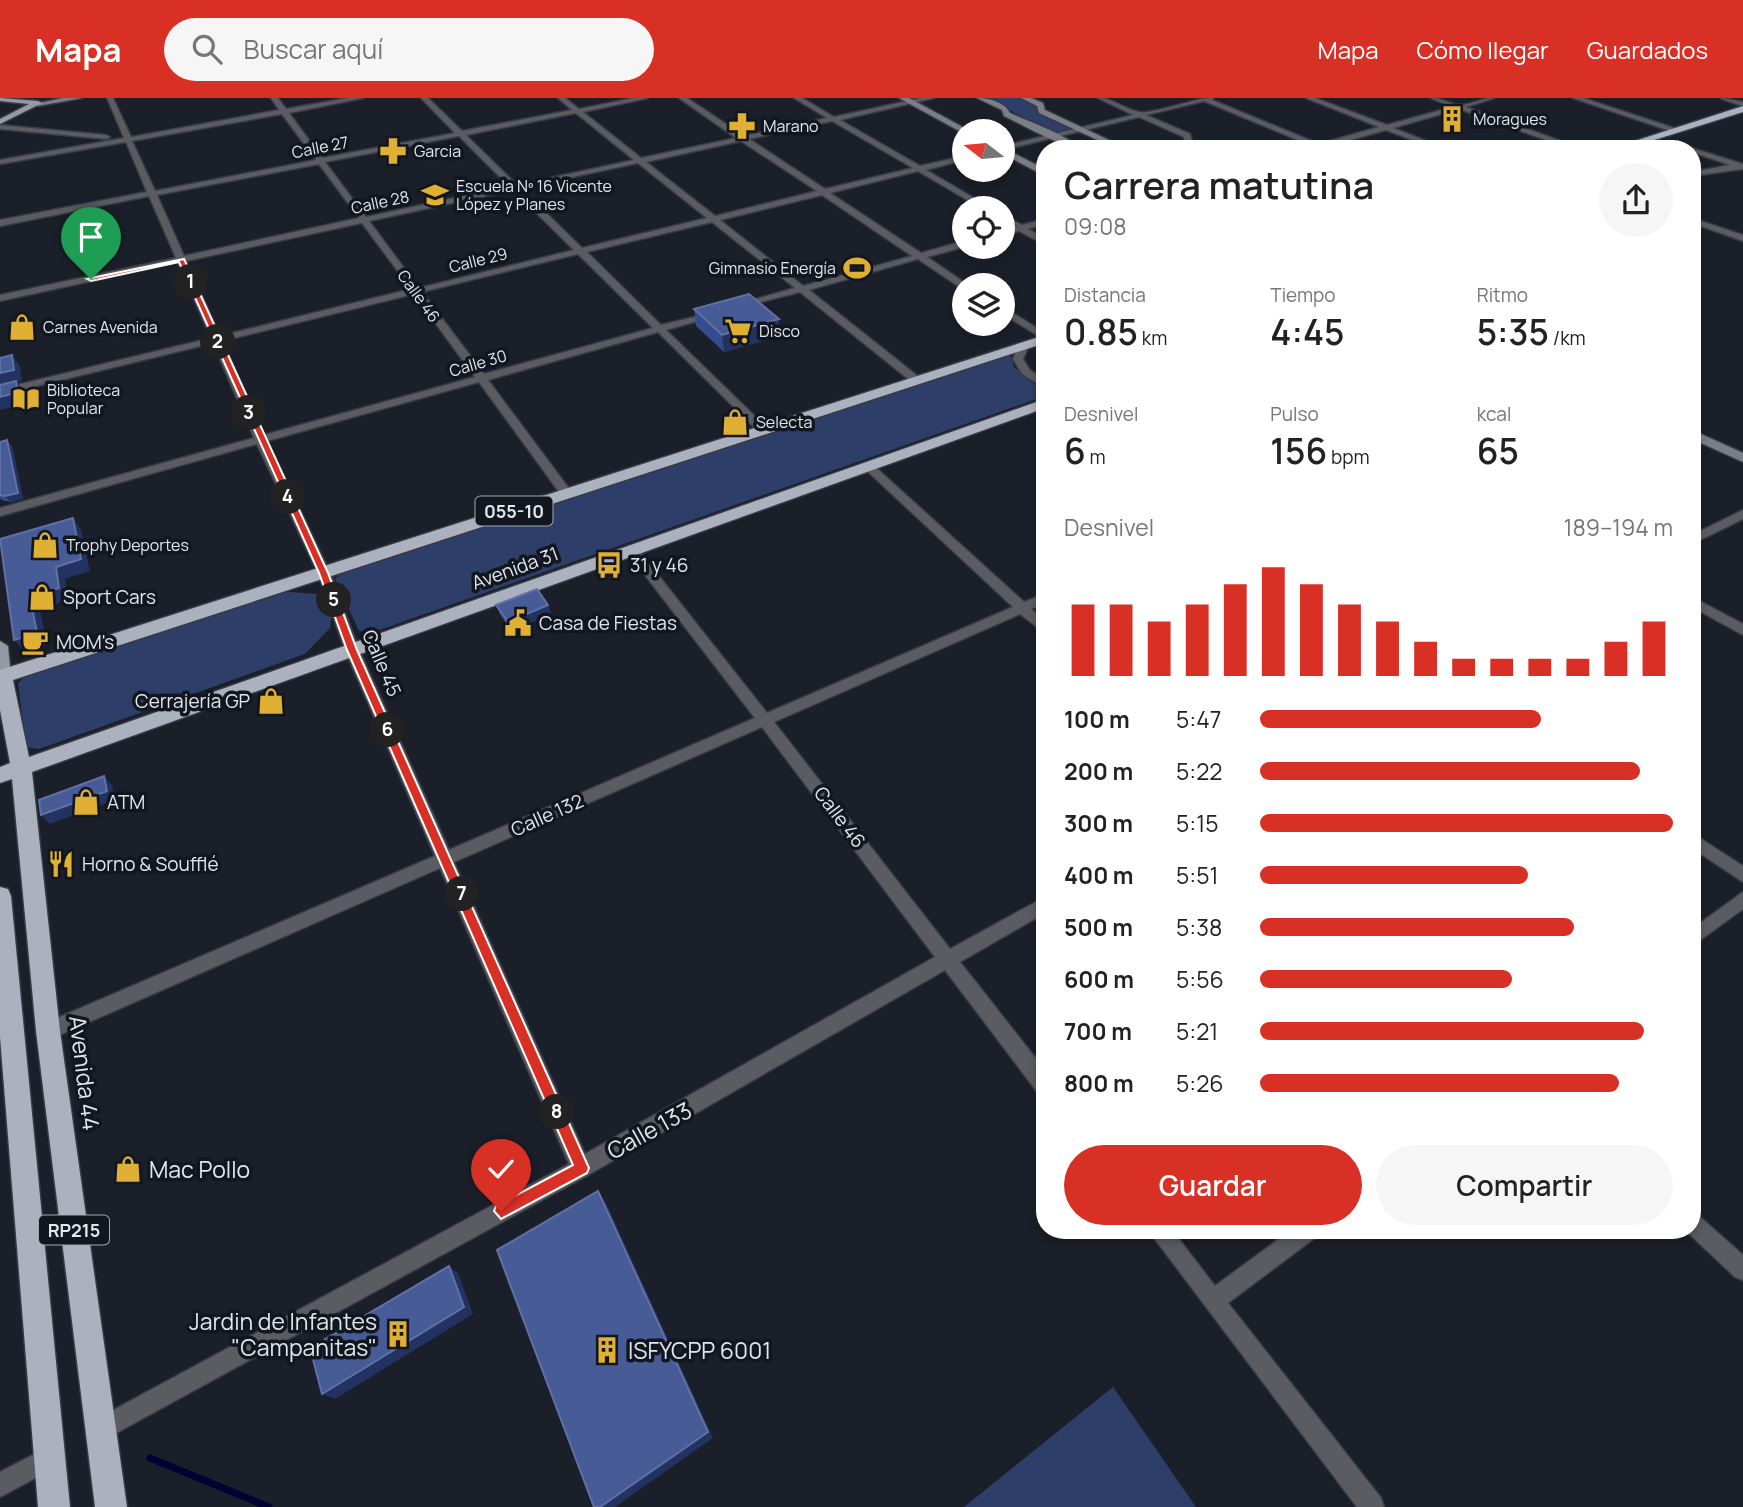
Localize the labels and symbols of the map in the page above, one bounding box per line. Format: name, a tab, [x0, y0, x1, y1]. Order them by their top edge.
building icon: Moragues	[1437, 104, 1467, 134]
place label: Moragues	[1473, 108, 1547, 130]
pharmacy icon: Marano	[727, 111, 757, 141]
place label: Marano	[763, 115, 819, 137]
north arrow	[952, 119, 1015, 182]
street label: Calle 27	[290, 131, 350, 163]
pharmacy icon: Garcia	[378, 136, 408, 166]
place label: Garcia	[414, 140, 461, 162]
place label: Escuela Nº 16 Vicente López y Planes	[456, 175, 612, 215]
school or university icon: Escuela Nº 16 Vicente López y Planes	[420, 180, 450, 210]
street label: Calle 28	[349, 185, 411, 219]
pin	[61, 207, 121, 279]
street label: Calle 29	[447, 242, 509, 278]
sports icon: Gimnasio Energía	[842, 253, 872, 283]
place label: Gimnasio Energía	[709, 257, 836, 279]
pin: 1	[174, 264, 208, 300]
street label: Calle 46	[393, 265, 445, 327]
shop icon: Carnes Avenida	[7, 312, 37, 342]
place label: Carnes Avenida	[43, 316, 158, 338]
supermarket icon: Disco	[723, 316, 753, 346]
place label: Disco	[759, 320, 800, 342]
pin: 2	[200, 324, 235, 360]
street label: Calle 30	[447, 344, 509, 382]
place label: Biblioteca Popular	[47, 379, 120, 419]
library icon: Biblioteca Popular	[11, 384, 41, 414]
pin: 3	[232, 396, 266, 430]
shop icon: Selecta	[720, 407, 750, 437]
place label: Selecta	[756, 411, 812, 433]
pin: 4	[270, 480, 306, 514]
road number: 055-10	[476, 496, 552, 526]
shop icon: Trophy Deportes	[30, 530, 60, 560]
place label: Trophy Deportes	[66, 534, 189, 556]
street label: Avenida 31	[468, 540, 562, 596]
bus stop icon: 31 y 46	[594, 550, 624, 580]
place label: 31 y 46	[630, 552, 689, 578]
shop icon: Sport Cars	[27, 582, 57, 612]
pin: 5	[316, 582, 352, 618]
place label: Sport Cars	[63, 584, 156, 610]
public building icon: Casa de Fiestas	[503, 608, 533, 638]
place label: Casa de Fiestas	[539, 610, 677, 636]
street label: Calle 45	[356, 626, 408, 700]
cafe icon: MOM's	[20, 627, 50, 657]
place label: MOM's	[56, 629, 114, 655]
shop icon: Cerrajería GP	[256, 686, 286, 716]
place label: Cerrajería GP	[135, 688, 250, 714]
pin: 6	[370, 712, 406, 748]
street label: Calle 46	[808, 781, 872, 853]
shop icon: ATM	[71, 787, 101, 817]
street label: Calle 132	[507, 788, 587, 842]
place label: ATM	[107, 789, 145, 815]
restaurant icon: Horno & Soufflé	[46, 849, 76, 879]
place label: Horno & Soufflé	[82, 851, 219, 877]
pin: 7	[444, 876, 480, 912]
street label: Avenida 44	[62, 1014, 108, 1132]
pin: 8	[540, 1094, 574, 1130]
street label: Calle 133	[601, 1094, 697, 1166]
pin	[471, 1139, 531, 1211]
place label: Mac Pollo	[149, 1153, 250, 1185]
shop icon: Mac Pollo	[113, 1154, 143, 1184]
road number: RP215	[39, 1216, 109, 1245]
place label: Jardin de Infantes "Campanitas"	[189, 1305, 377, 1363]
building icon: Jardin de Infantes "Campanitas"	[383, 1319, 413, 1349]
place label: ISFYCPP 6001	[628, 1334, 771, 1366]
building icon: ISFYCPP 6001	[592, 1335, 622, 1365]

